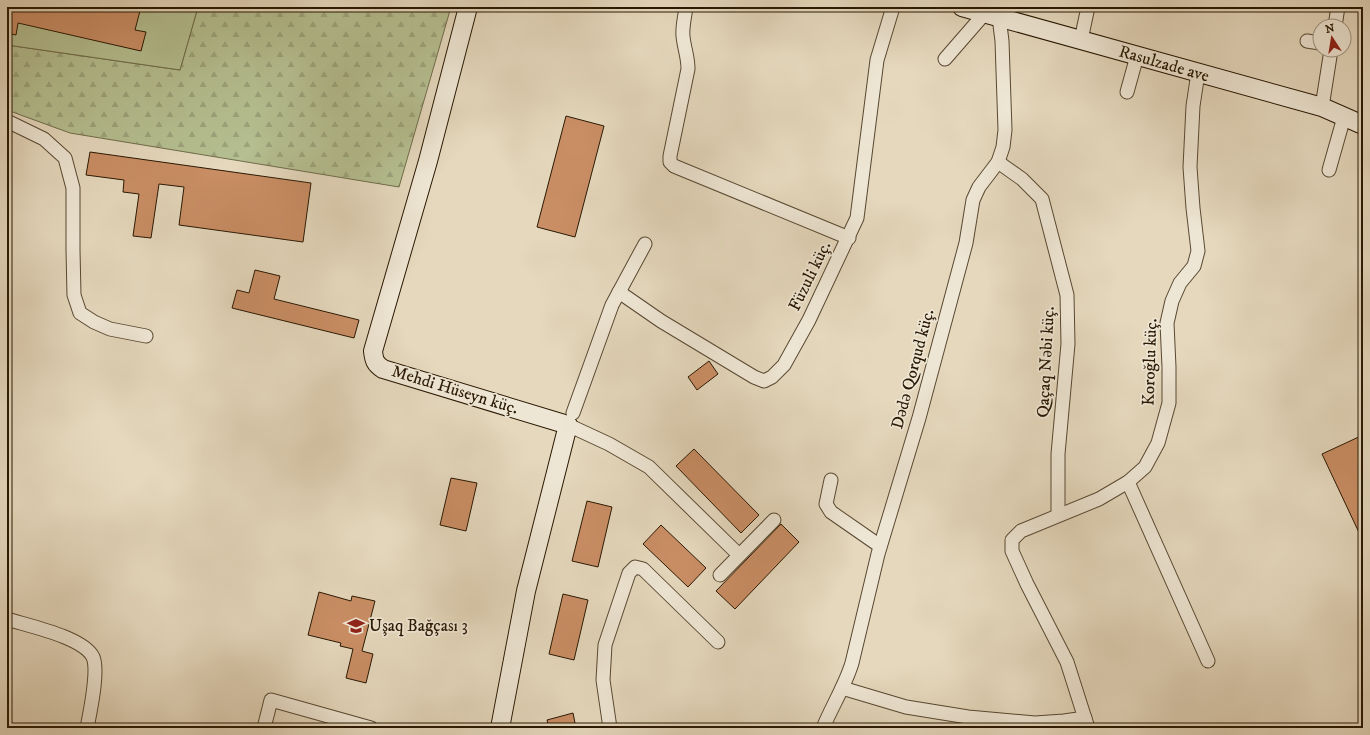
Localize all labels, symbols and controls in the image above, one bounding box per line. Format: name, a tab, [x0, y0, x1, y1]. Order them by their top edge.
north arrow	[1312, 18, 1352, 58]
text: N	[1324, 21, 1336, 37]
street label: Rasulzade ave	[1116, 41, 1212, 87]
street label: Füzuli küç.	[784, 237, 836, 315]
street label: Dədə Qorqud küç.	[886, 306, 940, 432]
street label: Qaçaq Nəbi küç.	[1032, 306, 1060, 418]
street label: Koroğlu küç.	[1137, 318, 1163, 406]
street label: Mehdi Hüseyn küç.	[389, 360, 521, 420]
place label: Uşaq Bağçası 3	[369, 615, 468, 637]
school or university icon: Uşaq Bağçası 3	[346, 616, 366, 636]

